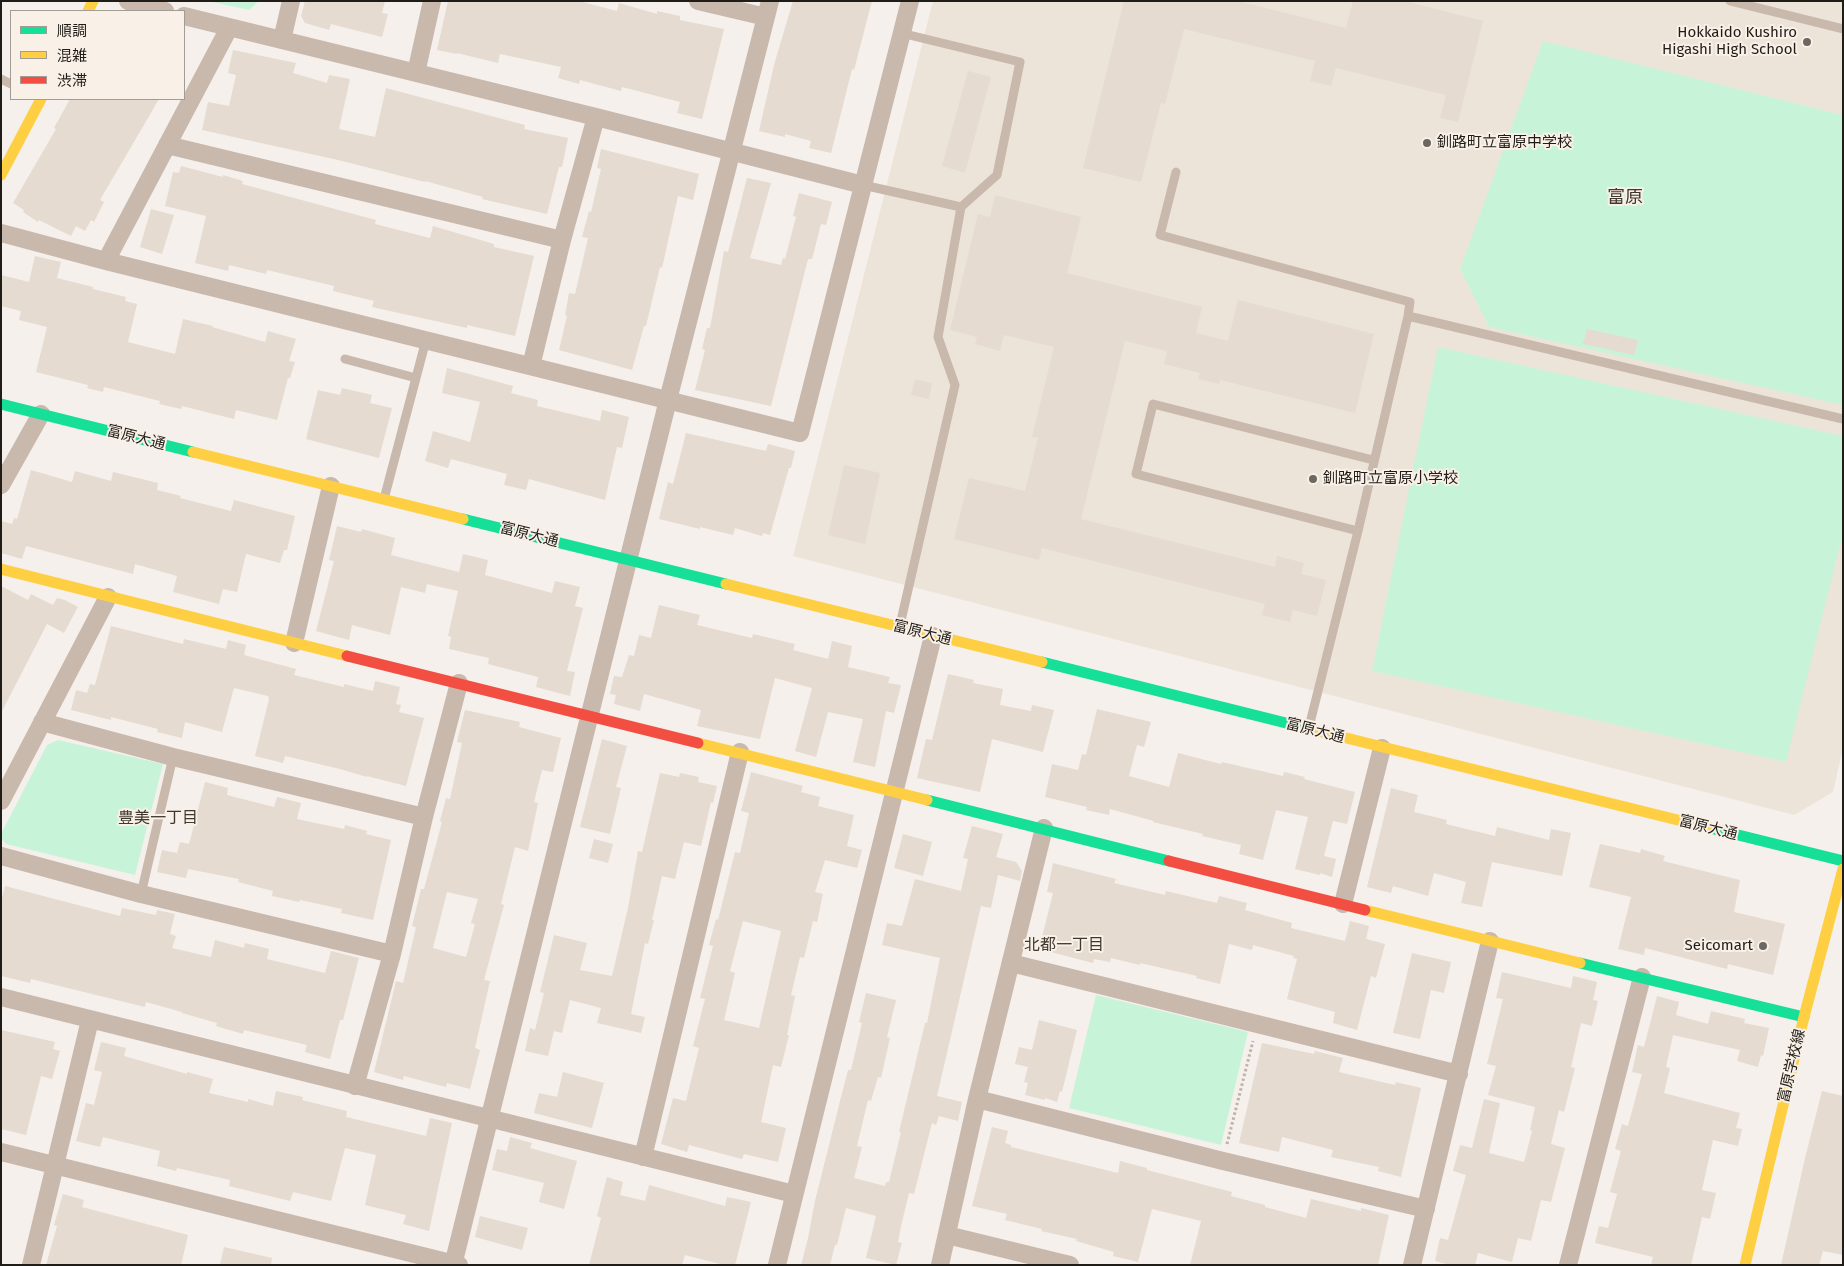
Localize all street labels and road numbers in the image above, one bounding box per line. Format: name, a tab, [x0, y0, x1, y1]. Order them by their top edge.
street label: 富原大通	[105, 422, 167, 454]
street label: 富原大通	[498, 519, 560, 551]
street label: 富原大通	[891, 617, 953, 649]
street label: 富原大通	[1284, 715, 1346, 747]
street label: 富原大通	[1677, 812, 1739, 844]
street label: 富原学校線	[1775, 1027, 1809, 1105]

